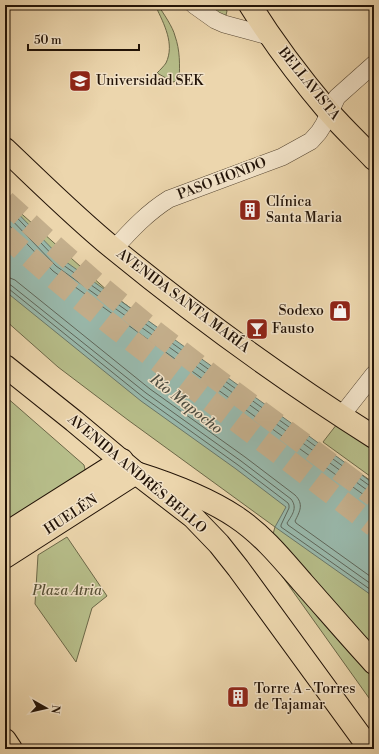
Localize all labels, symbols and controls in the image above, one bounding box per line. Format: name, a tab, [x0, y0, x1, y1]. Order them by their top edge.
scale bar	[28, 26, 139, 52]
text: 50 m	[34, 33, 62, 48]
street label: BELLAVISTA	[273, 43, 344, 125]
school or university icon: Universidad SEK	[67, 68, 93, 94]
place label: Universidad SEK	[96, 72, 204, 90]
street label: PASO HONDO	[175, 154, 269, 204]
place label: Clínica Santa Maria	[266, 193, 343, 227]
building icon: Clínica Santa Maria	[237, 197, 263, 223]
street label: AVENIDA SANTA MARÍA	[112, 243, 255, 357]
shop icon: Sodexo	[327, 298, 353, 324]
place label: Sodexo	[279, 302, 324, 320]
bar icon: Fausto	[244, 316, 270, 342]
place label: Fausto	[272, 320, 314, 338]
water label: Río Mapocho	[145, 369, 226, 438]
street label: AVENIDA ANDRÉS BELLO	[63, 408, 212, 538]
street label: HUELÉN	[40, 489, 102, 539]
park label: Plaza Atria	[31, 582, 102, 600]
place label: Torre A - Torres de Tajamar	[254, 680, 356, 714]
building icon: Torre A - Torres de Tajamar	[225, 684, 251, 710]
north arrow	[26, 688, 66, 728]
text: N	[47, 704, 62, 715]

